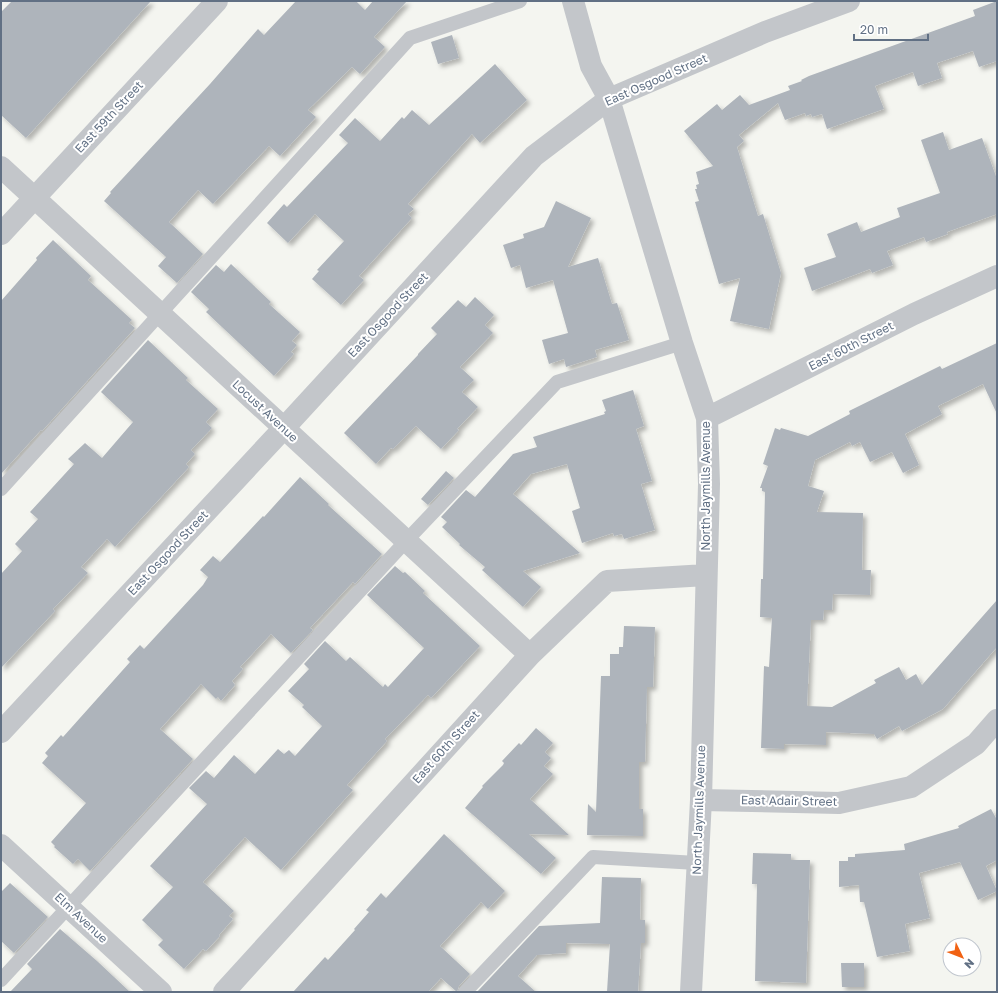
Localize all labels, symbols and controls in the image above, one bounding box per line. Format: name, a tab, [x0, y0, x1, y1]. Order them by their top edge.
scale bar	[854, 16, 928, 42]
text: 20 m	[860, 22, 888, 37]
street label: East Osgood Street	[602, 50, 710, 109]
street label: East 59th Street	[71, 77, 146, 156]
street label: East Osgood Street	[344, 269, 431, 360]
street label: East 60th Street	[806, 318, 896, 373]
street label: Locust Avenue	[229, 376, 301, 445]
street label: North Jaymills Avenue	[698, 421, 713, 551]
street label: East Osgood Street	[124, 507, 211, 598]
street label: East 60th Street	[409, 707, 483, 786]
street label: North Jaymills Avenue	[689, 745, 708, 875]
street label: East Adair Street	[741, 792, 838, 809]
street label: Elm Avenue	[52, 889, 111, 946]
north arrow	[942, 937, 982, 977]
text: N	[962, 957, 977, 972]

